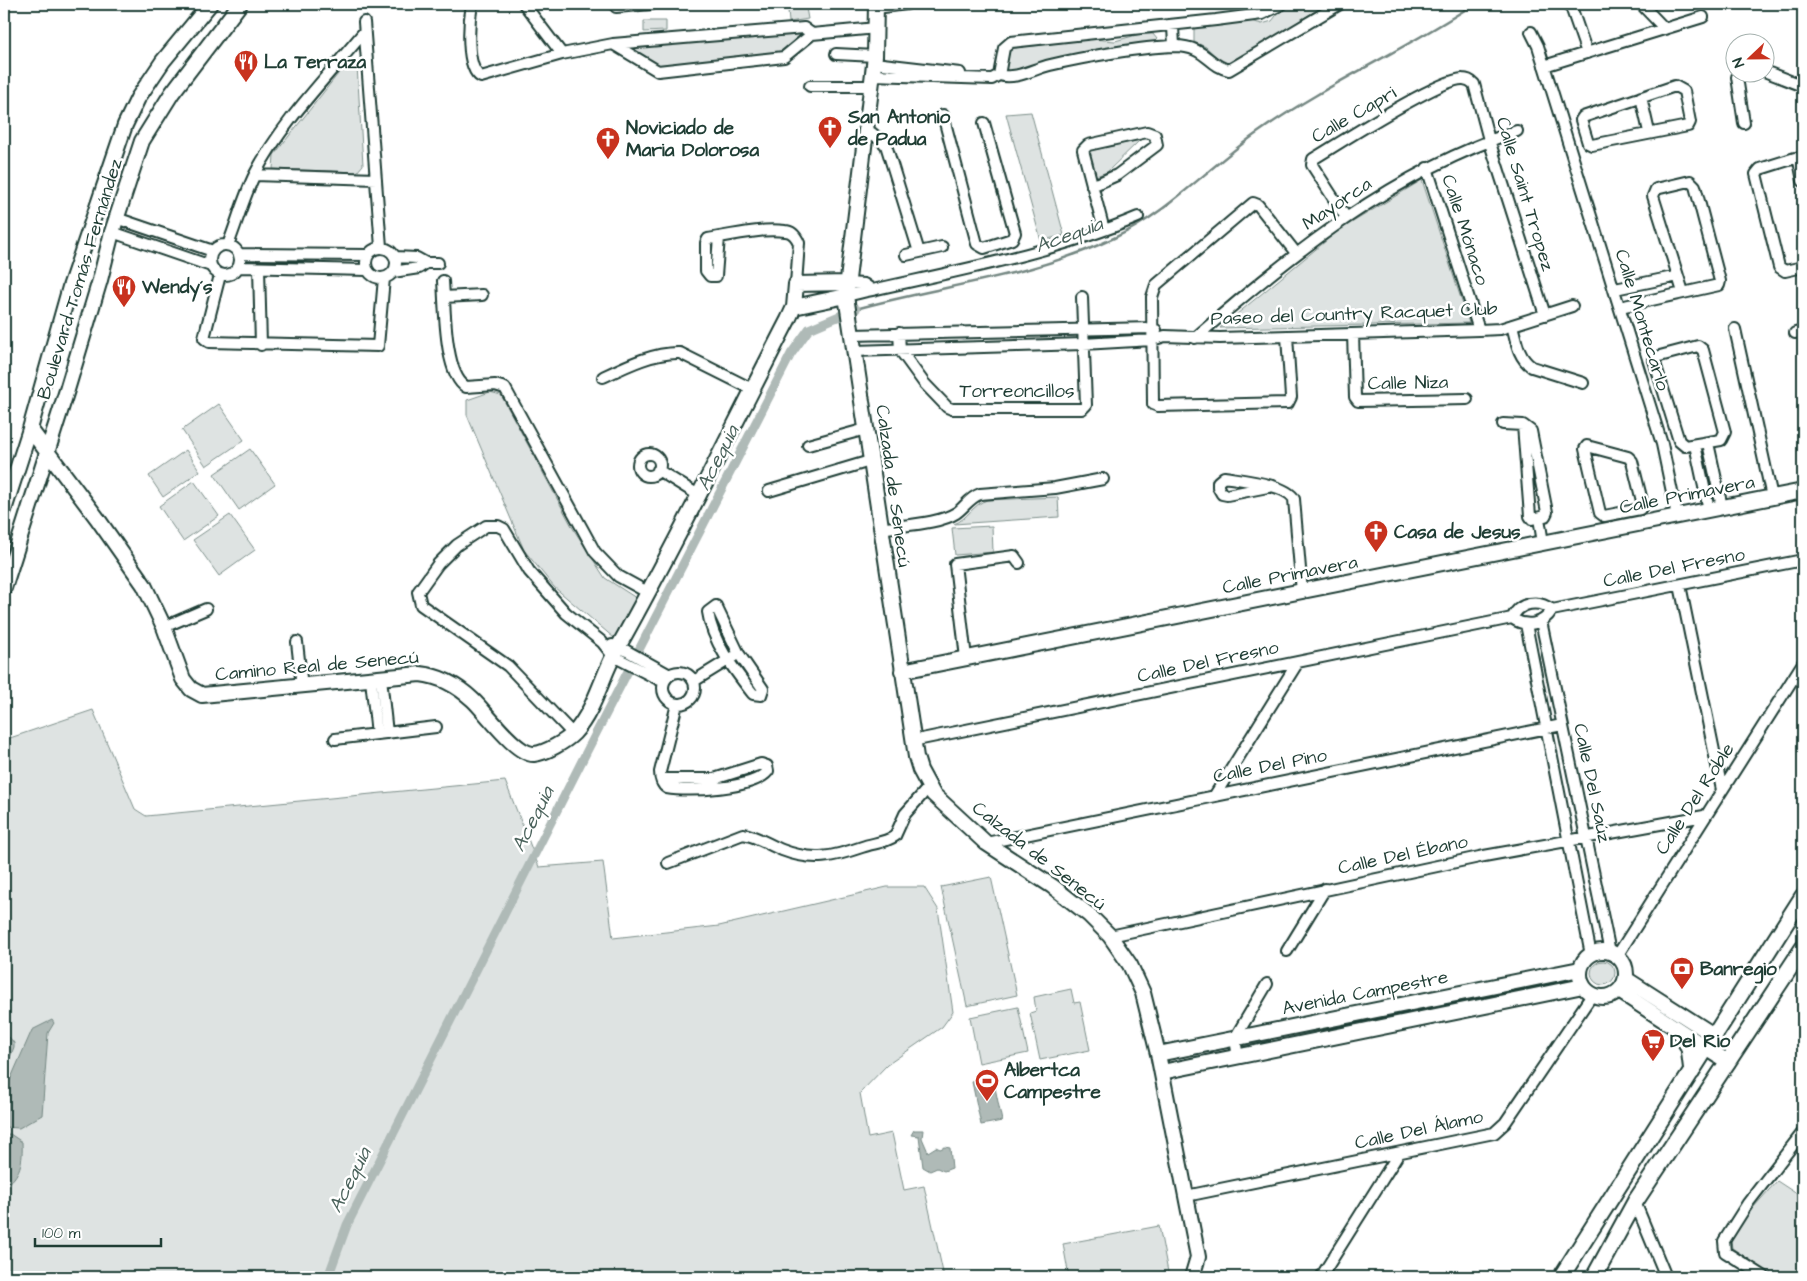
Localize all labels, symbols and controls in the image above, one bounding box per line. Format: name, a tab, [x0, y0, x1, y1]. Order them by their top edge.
north arrow	[1724, 32, 1774, 82]
restaurant icon: La Terraza	[233, 49, 259, 83]
place label: La Terraza	[264, 49, 367, 76]
text: N	[1728, 54, 1750, 70]
street label: Calle Capri	[1307, 80, 1402, 150]
place label: San Antonio de Padua	[847, 104, 950, 153]
street label: Calle Saint Tropez	[1489, 114, 1561, 275]
place label: Noviciado de Maria Dolorosa	[626, 115, 759, 164]
church icon: San Antonio de Padua	[817, 115, 843, 149]
church icon: Noviciado de Maria Dolorosa	[595, 126, 621, 160]
street label: Boulevard Tomás Fernández	[30, 155, 130, 403]
street label: Mayorca	[1297, 171, 1378, 238]
street label: Calle Mónaco	[1434, 171, 1496, 289]
water label: Acequia	[1031, 210, 1107, 260]
street label: Calle Montecarlo	[1608, 246, 1676, 394]
restaurant icon: Wendy´s	[111, 274, 137, 308]
place label: Wendy´s	[141, 274, 213, 302]
street label: Paseo del Country Racquet Club	[1210, 295, 1498, 333]
street label: Calle Niza	[1367, 369, 1449, 397]
street label: Torreoncillos	[959, 378, 1075, 405]
street label: Calzada de Senecú	[868, 403, 918, 569]
water label: Acequia	[690, 420, 747, 496]
street label: Calle Primavera	[1617, 469, 1757, 521]
church icon: Casa de Jesus	[1363, 519, 1389, 553]
place label: Casa de Jesus	[1394, 519, 1521, 546]
street label: Calle Del Fresno	[1601, 541, 1747, 595]
street label: Calle Primavera	[1220, 549, 1360, 601]
street label: Calle Del Fresno	[1135, 634, 1281, 690]
street label: Camino Real de Senecú	[214, 644, 420, 688]
street label: Calle Del Saúz	[1566, 721, 1618, 846]
street label: Calle Del Roble	[1649, 738, 1741, 860]
street label: Calle Del Pino	[1211, 742, 1329, 790]
water label: Acequia	[505, 781, 562, 857]
street label: Calzada de Senecú	[966, 795, 1112, 917]
street label: Calle Del Ébano	[1336, 828, 1471, 882]
bank icon: Banregio	[1669, 956, 1695, 990]
place label: Banregio	[1700, 956, 1777, 984]
street label: Avenida Campestre	[1280, 964, 1450, 1022]
supermarket icon: Del Rio	[1640, 1028, 1666, 1062]
place label: Del Rio	[1670, 1028, 1731, 1055]
place label: Albertca Campestre	[1004, 1057, 1101, 1106]
sports icon: Albertca Campestre	[974, 1068, 1000, 1102]
street label: Calle Del Álamo	[1352, 1103, 1486, 1157]
water label: Acequia	[322, 1142, 379, 1218]
scale bar	[35, 1216, 161, 1248]
text: 100 m	[42, 1223, 81, 1244]

